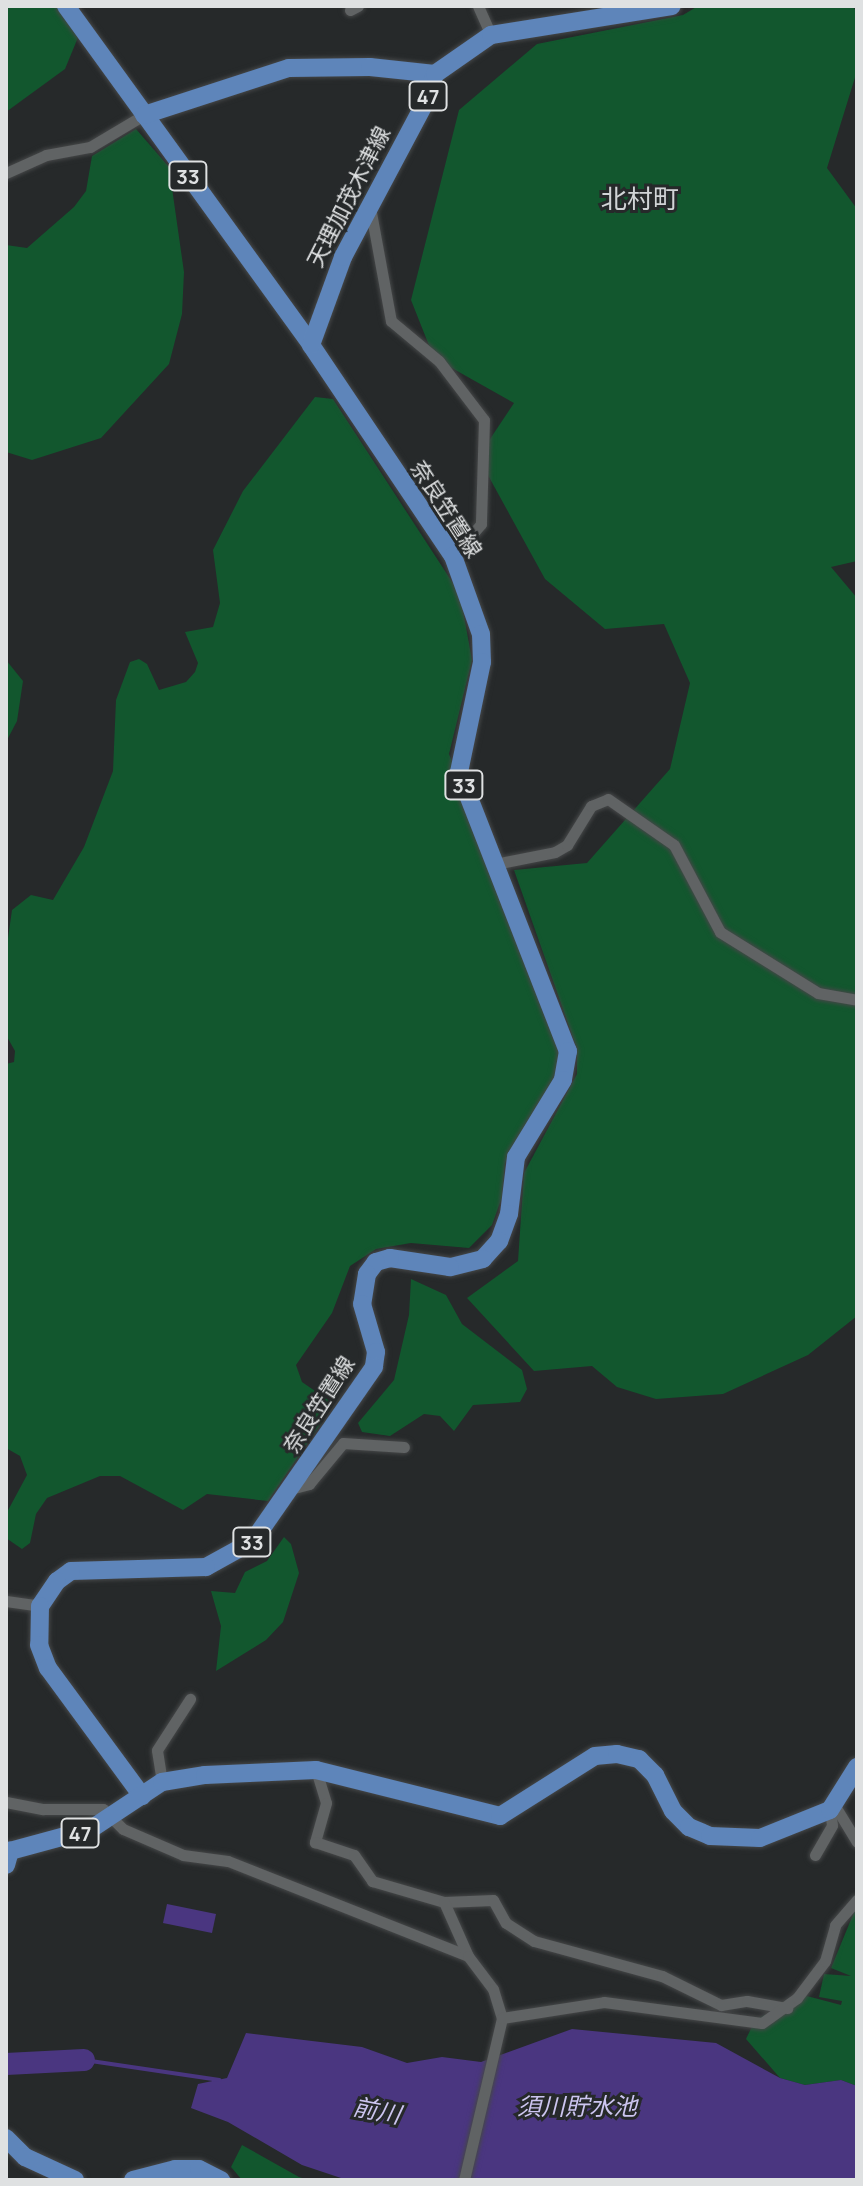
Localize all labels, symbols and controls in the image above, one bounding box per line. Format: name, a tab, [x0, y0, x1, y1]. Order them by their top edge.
road number: 47	[408, 80, 448, 112]
street label: 天理加茂木津線	[302, 122, 396, 272]
road number: 33	[168, 160, 208, 192]
district label: 北村町	[601, 183, 679, 215]
street label: 奈良笠置線	[405, 456, 487, 562]
road number: 33	[444, 769, 484, 801]
street label: 奈良笠置線	[278, 1352, 360, 1458]
road number: 33	[232, 1526, 272, 1558]
road number: 47	[60, 1817, 100, 1849]
water label: 前川	[351, 2091, 403, 2129]
water label: 須川貯水池	[517, 2092, 637, 2120]

